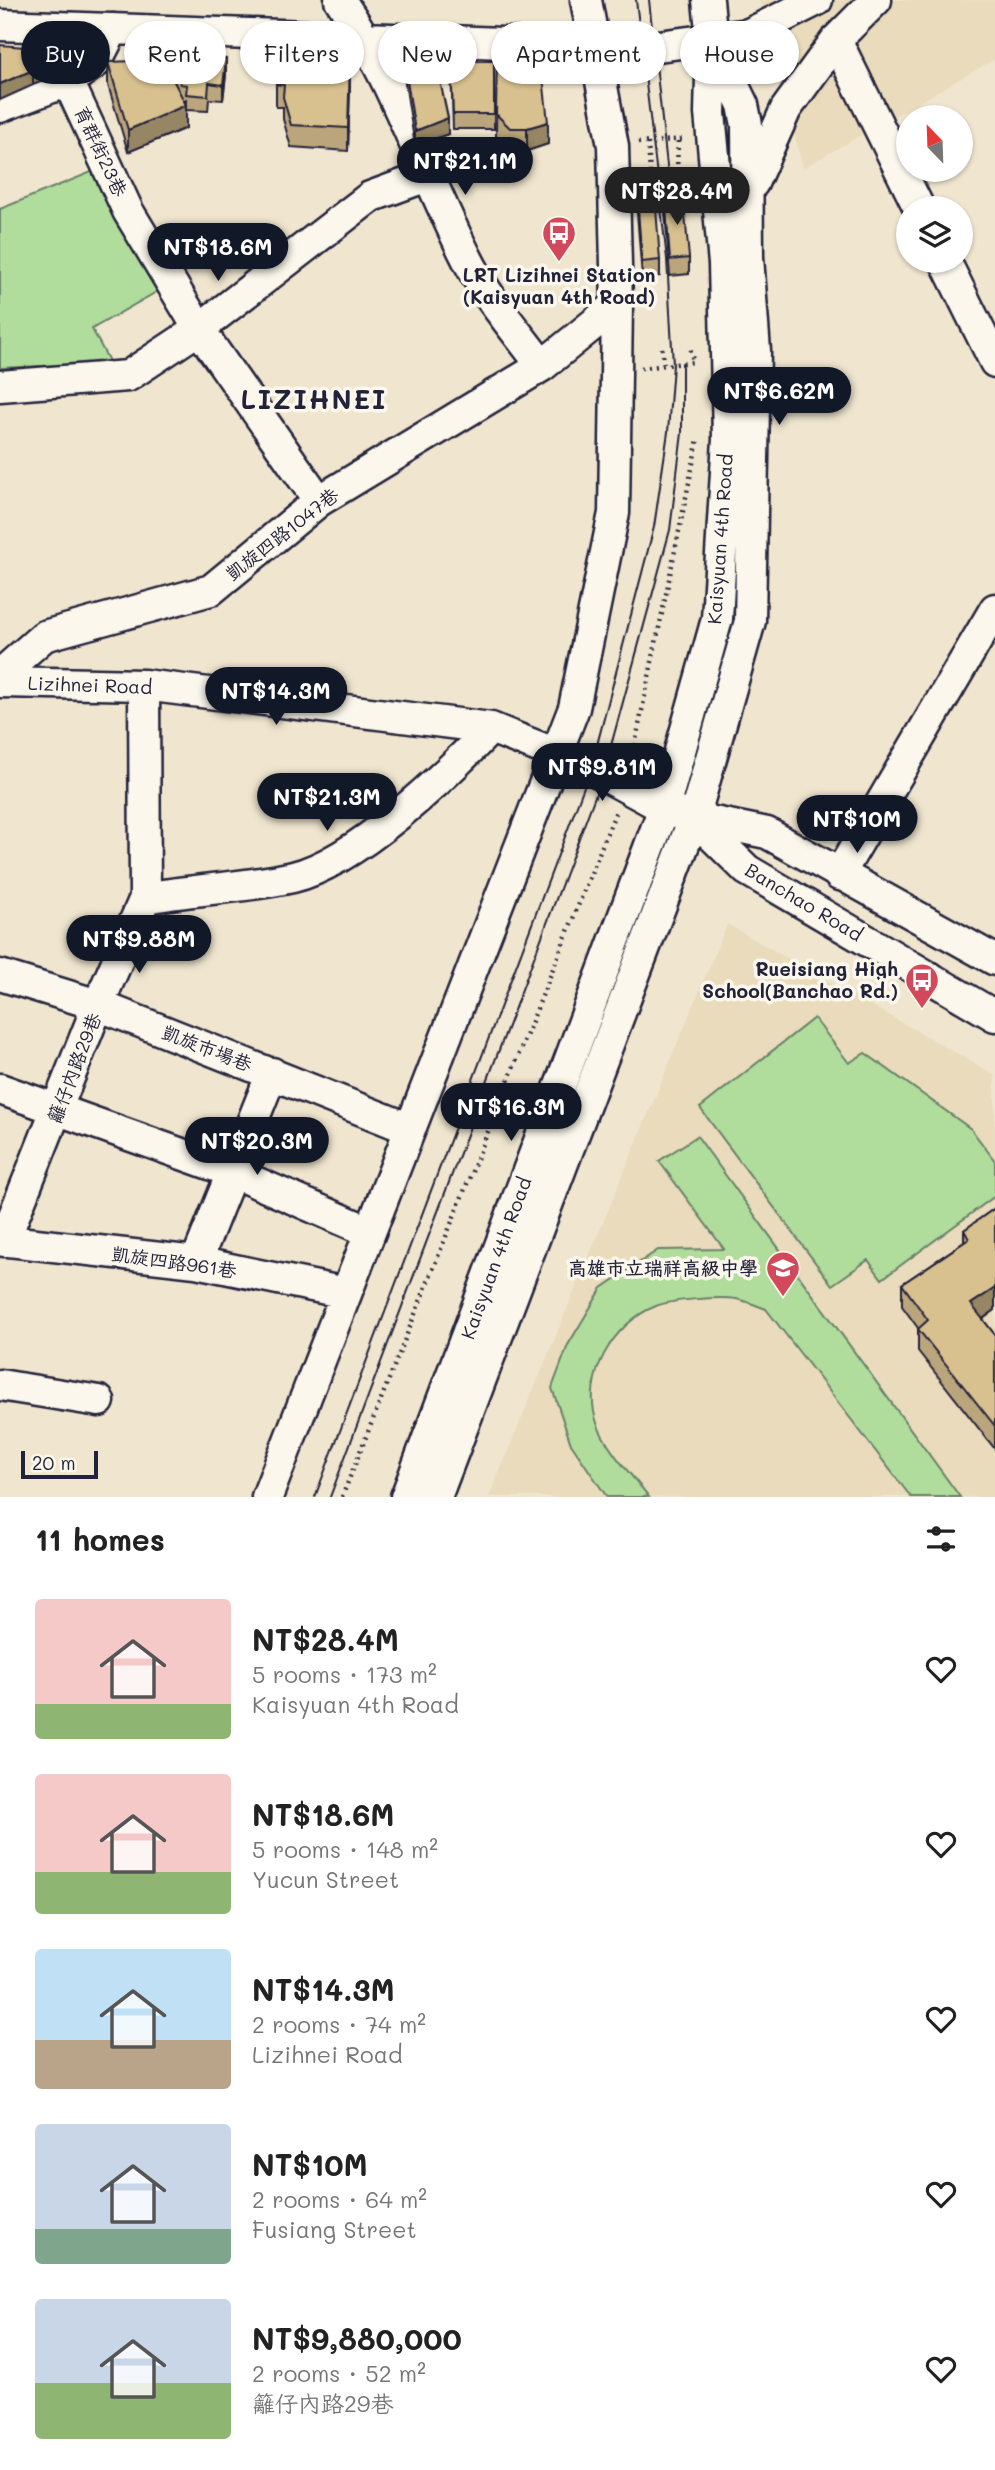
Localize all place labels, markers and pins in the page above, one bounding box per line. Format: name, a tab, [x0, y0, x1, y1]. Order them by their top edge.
pin: NT$21.1M	[393, 138, 537, 197]
pin: NT$28.4M	[605, 168, 749, 227]
bus stop icon: LRT Lizihnei Station (Kaisyuan 4th Road)	[540, 214, 578, 263]
pin: NT$18.6M	[146, 224, 290, 283]
place label: LRT Lizihnei Station (Kaisyuan 4th Road)	[463, 262, 655, 309]
pin: NT$6.62M	[707, 368, 851, 427]
pin: NT$14.3M	[204, 668, 348, 727]
pin: NT$9.81M	[530, 744, 674, 803]
pin: NT$21.3M	[255, 774, 399, 833]
pin: NT$10M	[800, 796, 914, 855]
pin: NT$9.88M	[67, 916, 211, 975]
place label: Rueisiang High School(Banchao Rd.)	[702, 956, 898, 1003]
bus stop icon: Rueisiang High School(Banchao Rd.)	[903, 961, 941, 1010]
pin: NT$16.3M	[439, 1084, 583, 1143]
pin: NT$20.3M	[185, 1118, 329, 1177]
school or university icon: 高雄市立瑞祥高級中學	[764, 1249, 802, 1298]
place label: 高雄市立瑞祥高級中學	[568, 1255, 758, 1280]

